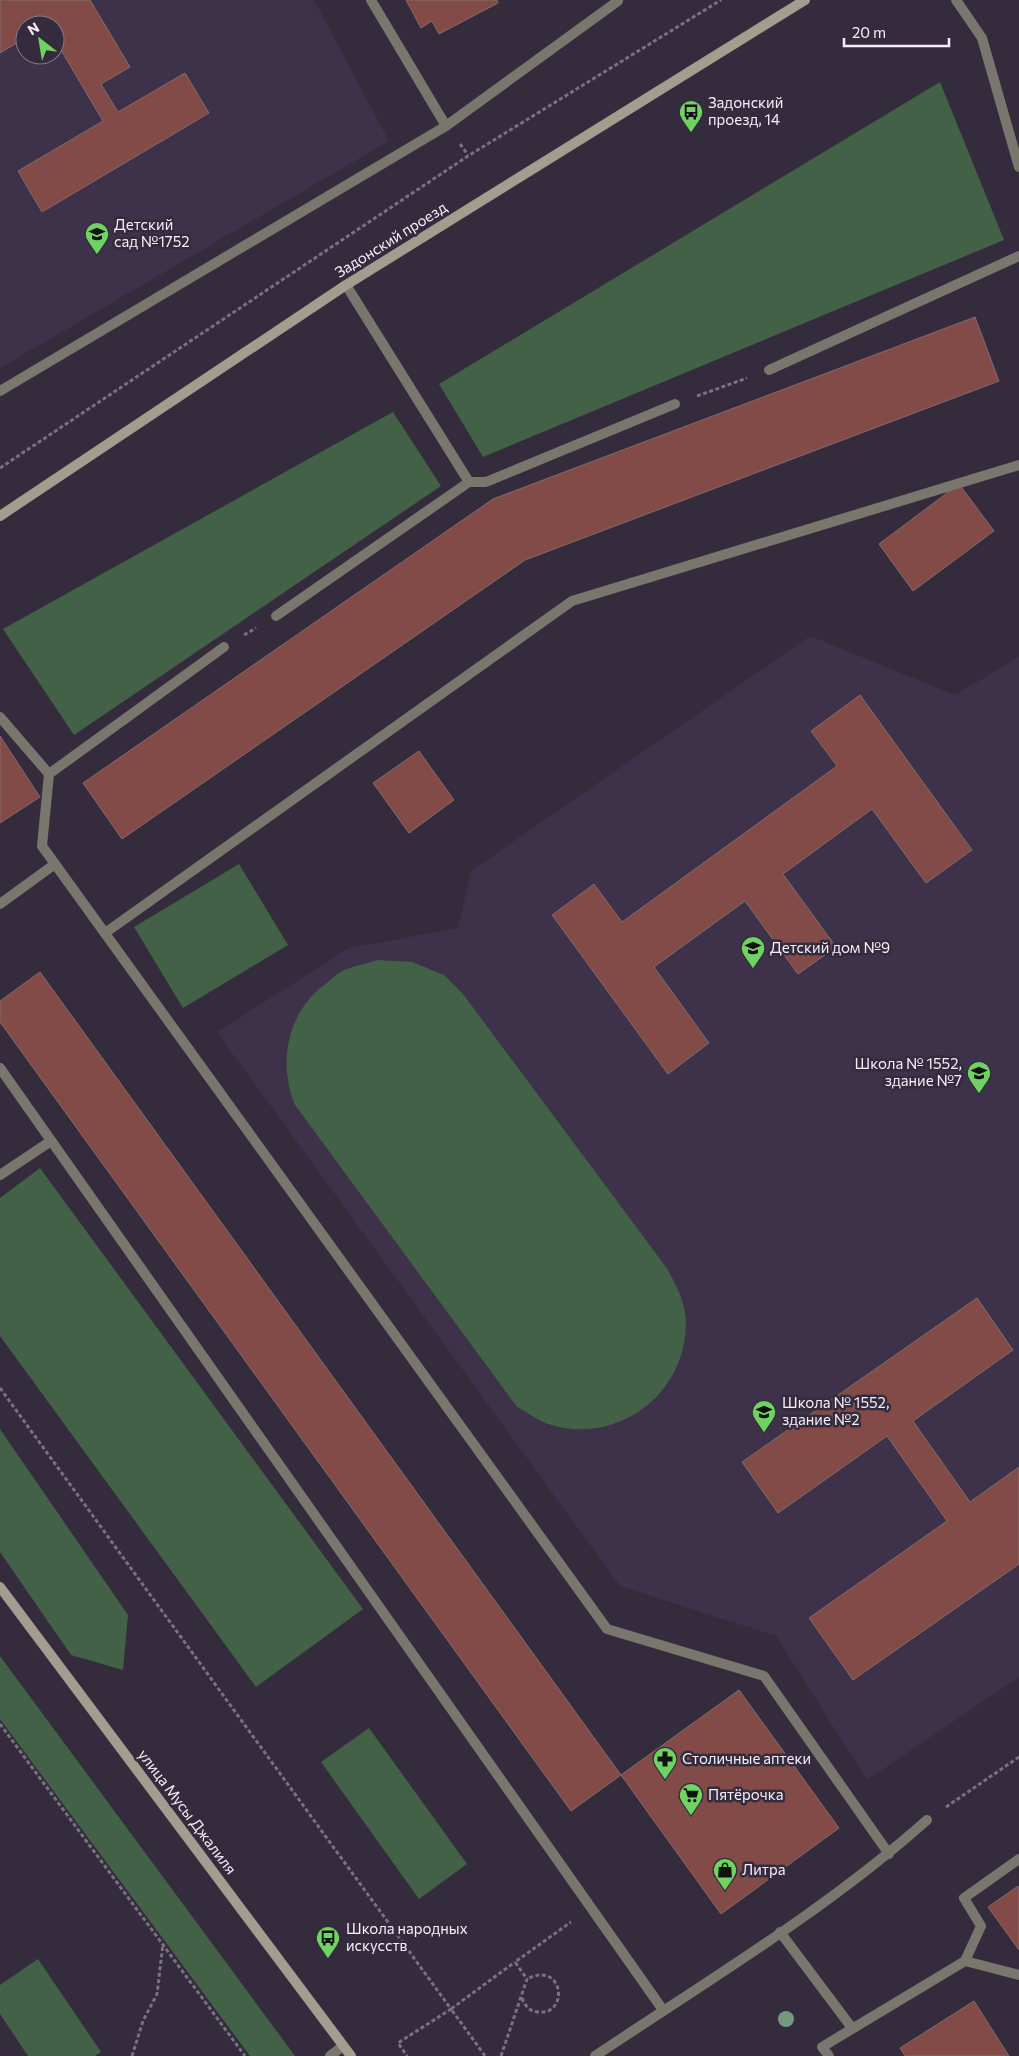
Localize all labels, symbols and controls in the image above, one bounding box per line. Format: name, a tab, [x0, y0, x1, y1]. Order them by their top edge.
north arrow	[15, 15, 65, 65]
scale bar	[844, 15, 949, 47]
text: N	[24, 18, 42, 38]
text: 20 m	[852, 23, 886, 41]
place label: Задонский проезд, 14	[708, 93, 783, 128]
bus stop icon: Задонский проезд, 14	[678, 99, 704, 133]
street label: Задонский проезд	[331, 197, 450, 281]
place label: Детский сад №1752	[114, 215, 190, 250]
school or university icon: Детский сад №1752	[84, 221, 110, 255]
school or university icon: Детский дом №9	[740, 935, 766, 969]
place label: Детский дом №9	[770, 938, 890, 956]
place label: Школа № 1552, здание №7	[855, 1054, 962, 1089]
school or university icon: Школа № 1552, здание №7	[966, 1060, 992, 1094]
place label: Школа № 1552, здание №2	[782, 1393, 889, 1428]
school or university icon: Школа № 1552, здание №2	[751, 1399, 777, 1433]
street label: улица Мусы Джалиля	[135, 1745, 241, 1877]
pharmacy icon: Столичные аптеки	[652, 1746, 678, 1780]
place label: Столичные аптеки	[682, 1749, 811, 1767]
supermarket icon: Пятёрочка	[678, 1782, 704, 1816]
place label: Пятёрочка	[708, 1785, 783, 1803]
shop icon: Литра	[712, 1857, 738, 1891]
place label: Литра	[742, 1860, 785, 1878]
place label: Школа народных искусств	[346, 1919, 468, 1954]
bus stop icon: Школа народных искусств	[315, 1925, 341, 1959]

